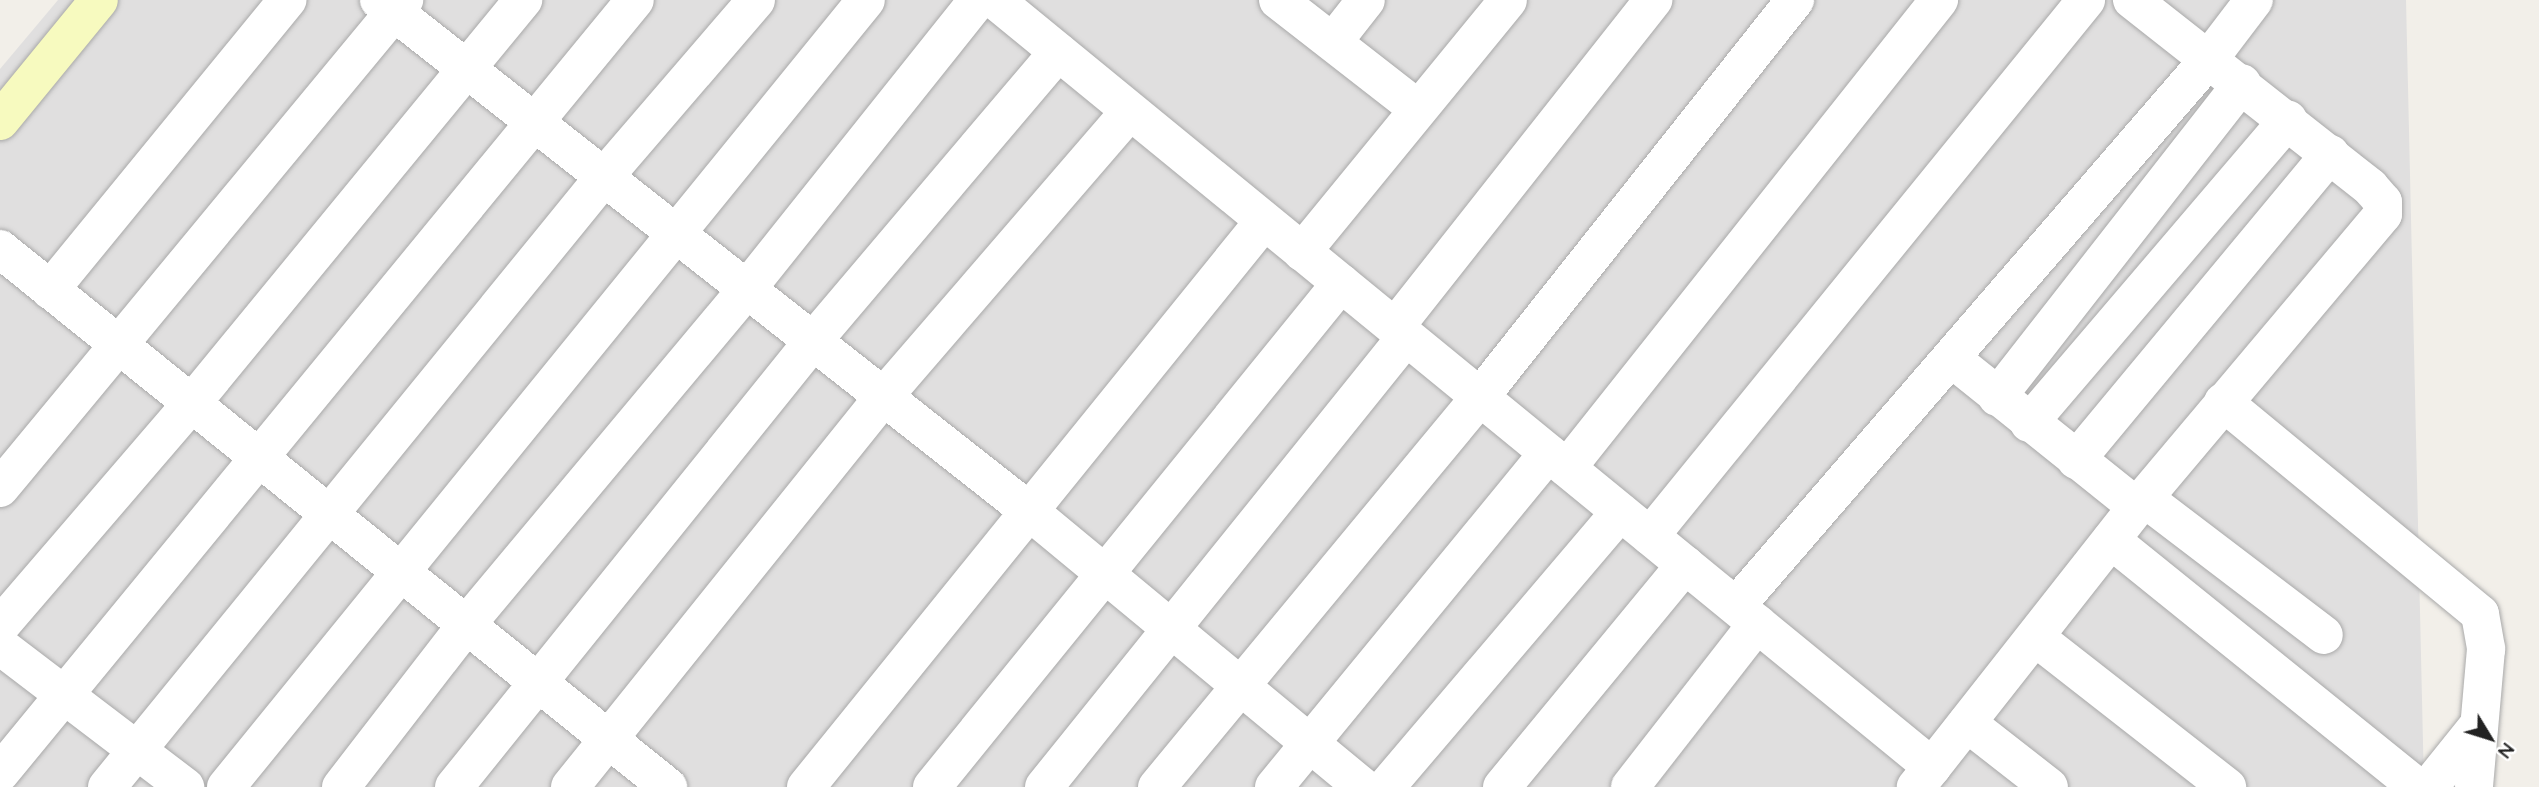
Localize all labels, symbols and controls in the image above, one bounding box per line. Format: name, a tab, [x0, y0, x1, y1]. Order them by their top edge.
north arrow	[2455, 703, 2525, 773]
text: N	[2493, 738, 2520, 764]

